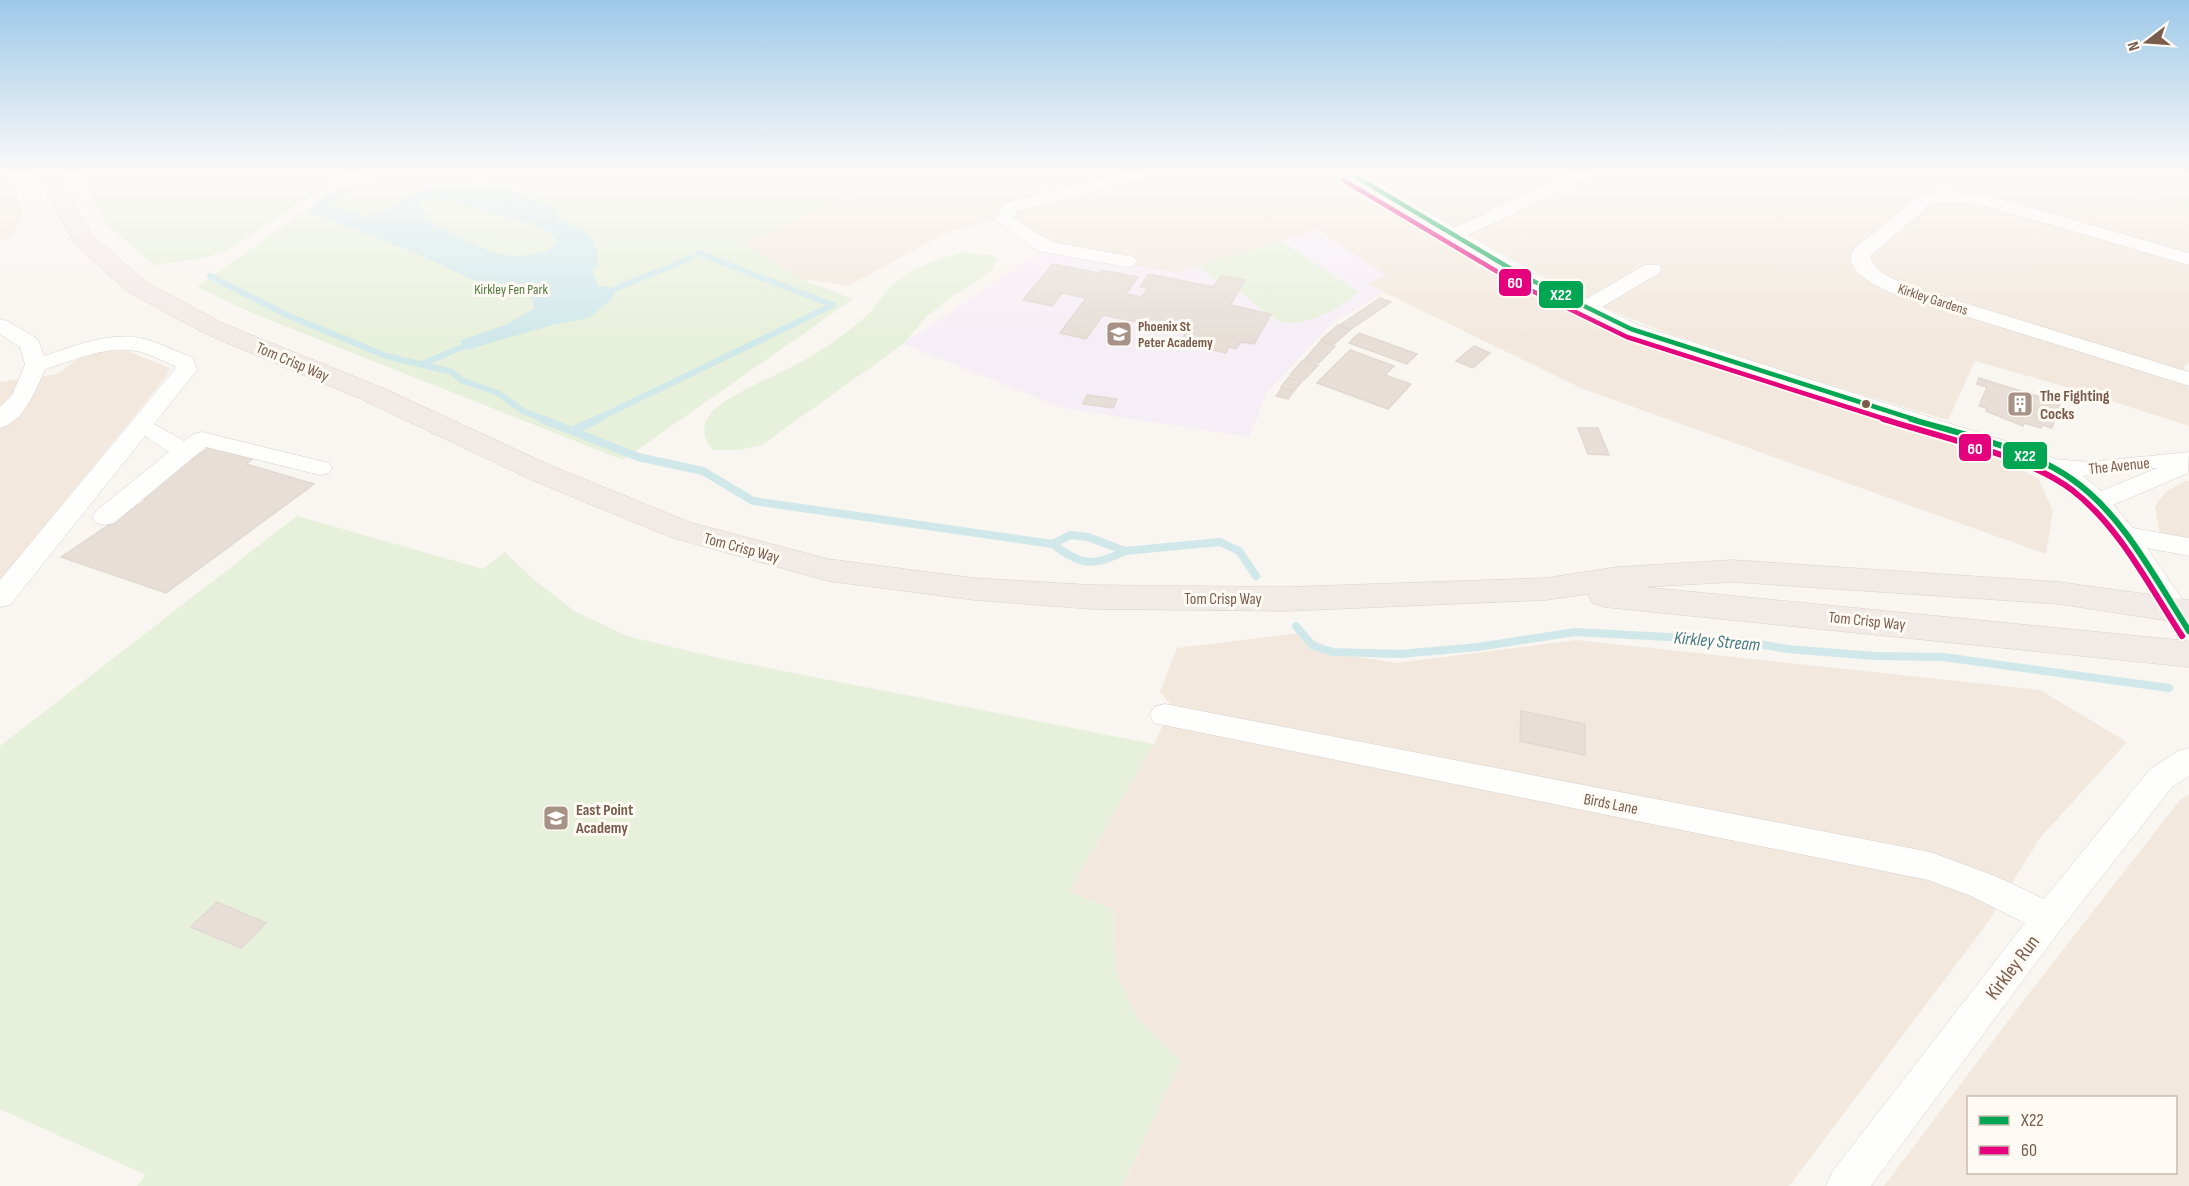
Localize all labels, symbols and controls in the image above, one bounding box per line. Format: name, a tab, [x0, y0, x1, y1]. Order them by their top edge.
north arrow	[2117, 12, 2177, 72]
text: N	[2124, 39, 2144, 53]
line badge: 60	[1498, 268, 1532, 297]
text: 60	[1507, 274, 1523, 293]
line badge: X22	[1538, 280, 1584, 309]
street label: Kirkley Gardens	[1896, 280, 1970, 319]
park label: Kirkley Fen Park	[474, 281, 548, 298]
text: X22	[1549, 286, 1572, 305]
place label: Phoenix St Peter Academy	[1138, 318, 1213, 351]
school or university icon: Phoenix St Peter Academy	[1104, 319, 1134, 349]
street label: Tom Crisp Way	[253, 339, 332, 386]
place label: The Fighting Cocks	[2040, 387, 2110, 424]
building icon: The Fighting Cocks	[2005, 389, 2035, 419]
unlabelled marker	[1860, 398, 1872, 410]
line badge: 60	[1958, 433, 1992, 462]
text: 60	[1967, 440, 1983, 459]
line badge: X22	[2002, 441, 2048, 470]
text: X22	[2013, 447, 2036, 466]
street label: The Avenue	[2088, 454, 2151, 479]
street label: Tom Crisp Way	[702, 529, 781, 568]
street label: Tom Crisp Way	[1184, 590, 1262, 609]
street label: Tom Crisp Way	[1827, 608, 1906, 635]
water label: Kirkley Stream	[1673, 627, 1761, 656]
street label: Birds Lane	[1582, 790, 1639, 819]
place label: East Point Academy	[575, 801, 633, 838]
school or university icon: East Point Academy	[541, 803, 571, 833]
street label: Kirkley Run	[1981, 930, 2045, 1005]
legend	[1967, 1096, 2177, 1174]
text: X22	[2020, 1110, 2044, 1131]
text: 60	[2021, 1140, 2037, 1161]

